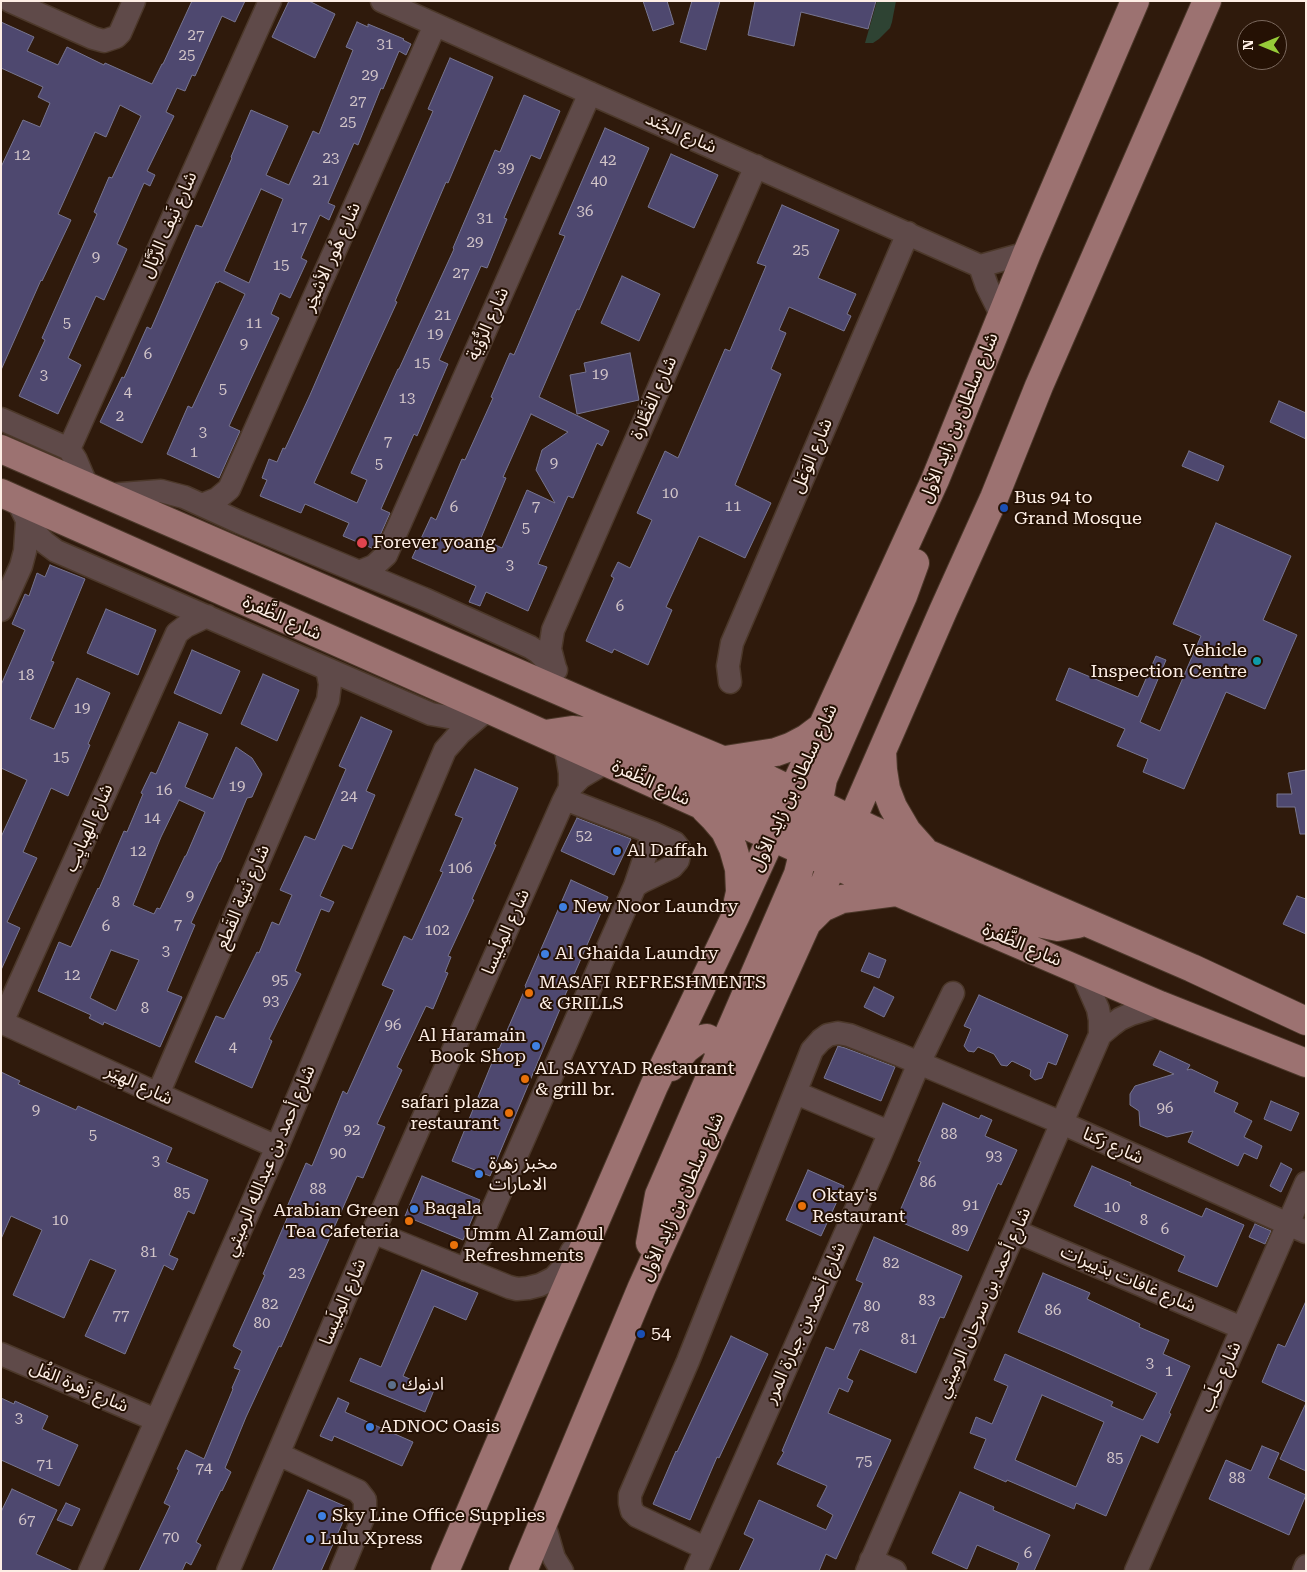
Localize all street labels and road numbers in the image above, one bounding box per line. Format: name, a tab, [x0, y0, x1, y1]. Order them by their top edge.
street label: شارع الجُند	[642, 108, 720, 158]
street label: شارع نَيف الرَّيَّال	[136, 168, 202, 282]
street label: شارع هُور الأشخِر	[298, 199, 366, 315]
street label: شارع الرُّؤية	[462, 284, 514, 364]
street label: شارع سلطان بن زايد الأول	[915, 330, 1003, 506]
street label: شارع القَطَّارة	[626, 353, 682, 443]
street label: شارع الوَعَل	[787, 415, 837, 497]
street label: شارع الظَّفرة	[239, 591, 325, 645]
street label: شارع سلطان بن زايد الأول	[746, 701, 842, 875]
street label: شارع الظَّفرة	[608, 755, 694, 811]
street label: شارع الهِبايِب	[60, 781, 118, 875]
street label: شارع ثَنية القَطع	[211, 841, 275, 953]
street label: شارع المِلَيسا	[477, 886, 535, 978]
street label: شارع الظَّفرة	[979, 919, 1065, 971]
street label: شارع الهِيَر	[102, 1060, 176, 1110]
street label: شارع أحمد بن عبدالله الرميثي	[220, 1062, 320, 1260]
street label: شارع سلطان بن زايد الأول	[635, 1110, 729, 1284]
street label: شارع رَكنا	[1079, 1123, 1147, 1169]
street label: شارع أحمد بن سرحان الرميثي	[932, 1204, 1036, 1402]
street label: شارع أحمد بن جبارة المرر	[760, 1239, 850, 1407]
street label: شارع غافات بدَييرات	[1057, 1241, 1199, 1317]
street label: شارع المِلَيسا	[315, 1256, 371, 1348]
street label: شارع حلَب	[1196, 1338, 1246, 1416]
street label: شارع زَهرة الفُل	[26, 1357, 132, 1417]

